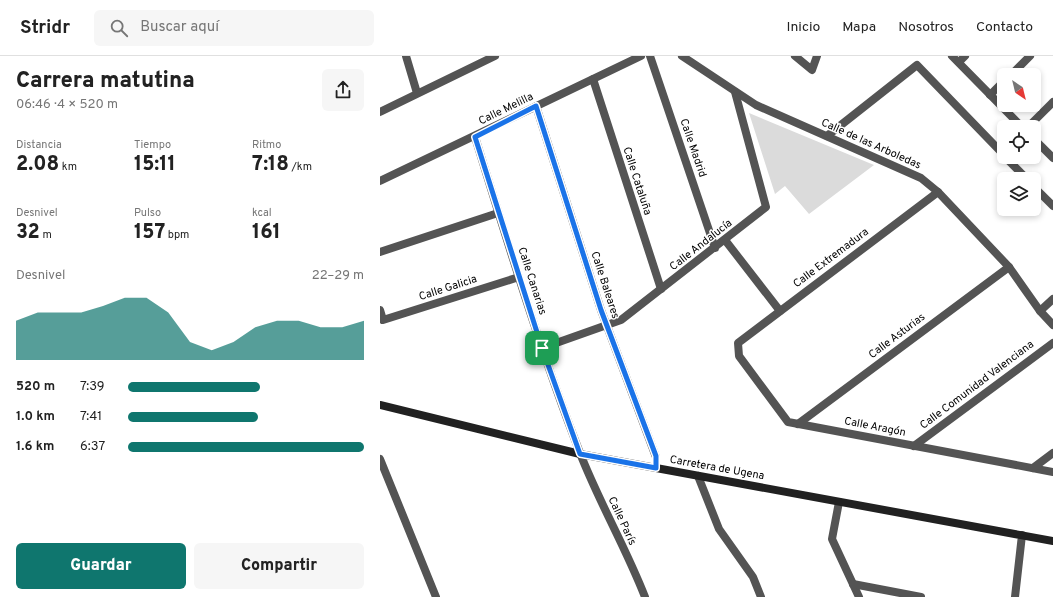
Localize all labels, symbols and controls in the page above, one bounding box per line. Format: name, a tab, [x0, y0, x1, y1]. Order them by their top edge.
search box	[94, 10, 374, 46]
text: Stridr	[20, 16, 70, 40]
icon: search	[108, 17, 130, 39]
text: Buscar aquí	[140, 18, 219, 37]
text: Inicio	[787, 19, 820, 36]
text: Mapa	[842, 19, 876, 36]
text: Nosotros	[898, 19, 954, 36]
text: Contacto	[976, 19, 1033, 36]
text: Carrera matutina	[16, 68, 195, 95]
north arrow	[997, 68, 1041, 112]
map controls	[997, 68, 1041, 216]
button: share	[322, 69, 364, 111]
street label: Calle Melilla	[476, 90, 536, 128]
text: 06:46 · 4 × 520 m	[16, 97, 118, 113]
street label: Calle de las Arboledas	[819, 116, 923, 172]
street label: Calle Madrid	[676, 117, 710, 179]
button: locate	[997, 120, 1041, 164]
text: Distancia	[16, 138, 62, 152]
text: Tiempo	[134, 138, 171, 152]
text: Ritmo	[252, 138, 281, 152]
street label: Calle Cataluña	[619, 145, 655, 217]
text: 2.08	[16, 152, 59, 178]
text: 15:11	[134, 152, 176, 178]
text: 7:18	[252, 152, 289, 178]
text: km	[59, 160, 77, 174]
text: /km	[289, 160, 312, 174]
button: layers	[997, 172, 1041, 216]
text: Desnivel	[16, 206, 58, 220]
text: Pulso	[134, 206, 161, 220]
text: kcal	[252, 206, 272, 220]
street label: Calle Andalucía	[667, 216, 735, 274]
text: 32	[16, 220, 40, 246]
text: 157	[134, 220, 165, 246]
text: 161	[252, 220, 281, 246]
street label: Calle Extremadura	[791, 225, 872, 291]
text: m	[40, 228, 52, 242]
text: bpm	[165, 228, 189, 242]
street label: Calle Canarias	[514, 245, 550, 317]
street label: Calle Baleares	[588, 250, 622, 320]
text: Desnivel	[16, 268, 65, 284]
text: 22–29 m	[312, 268, 364, 284]
street label: Calle Galicia	[417, 272, 479, 304]
street label: Calle Asturias	[866, 310, 928, 362]
pin	[525, 331, 559, 365]
icon: arrive	[531, 337, 553, 359]
street label: Calle Comunidad Valenciana	[917, 337, 1037, 432]
text: 520 m	[16, 379, 55, 395]
text: 7:39	[80, 379, 105, 395]
text: 1.0 km	[16, 409, 55, 425]
text: 7:41	[80, 409, 102, 425]
street label: Calle Aragón	[843, 414, 907, 440]
text: 1.6 km	[16, 439, 54, 455]
text: 6:37	[80, 439, 105, 455]
street label: Carretera de Ugena	[668, 453, 766, 483]
street label: Calle París	[605, 494, 639, 548]
button: Guardar	[16, 543, 186, 589]
button: Compartir	[194, 543, 364, 589]

